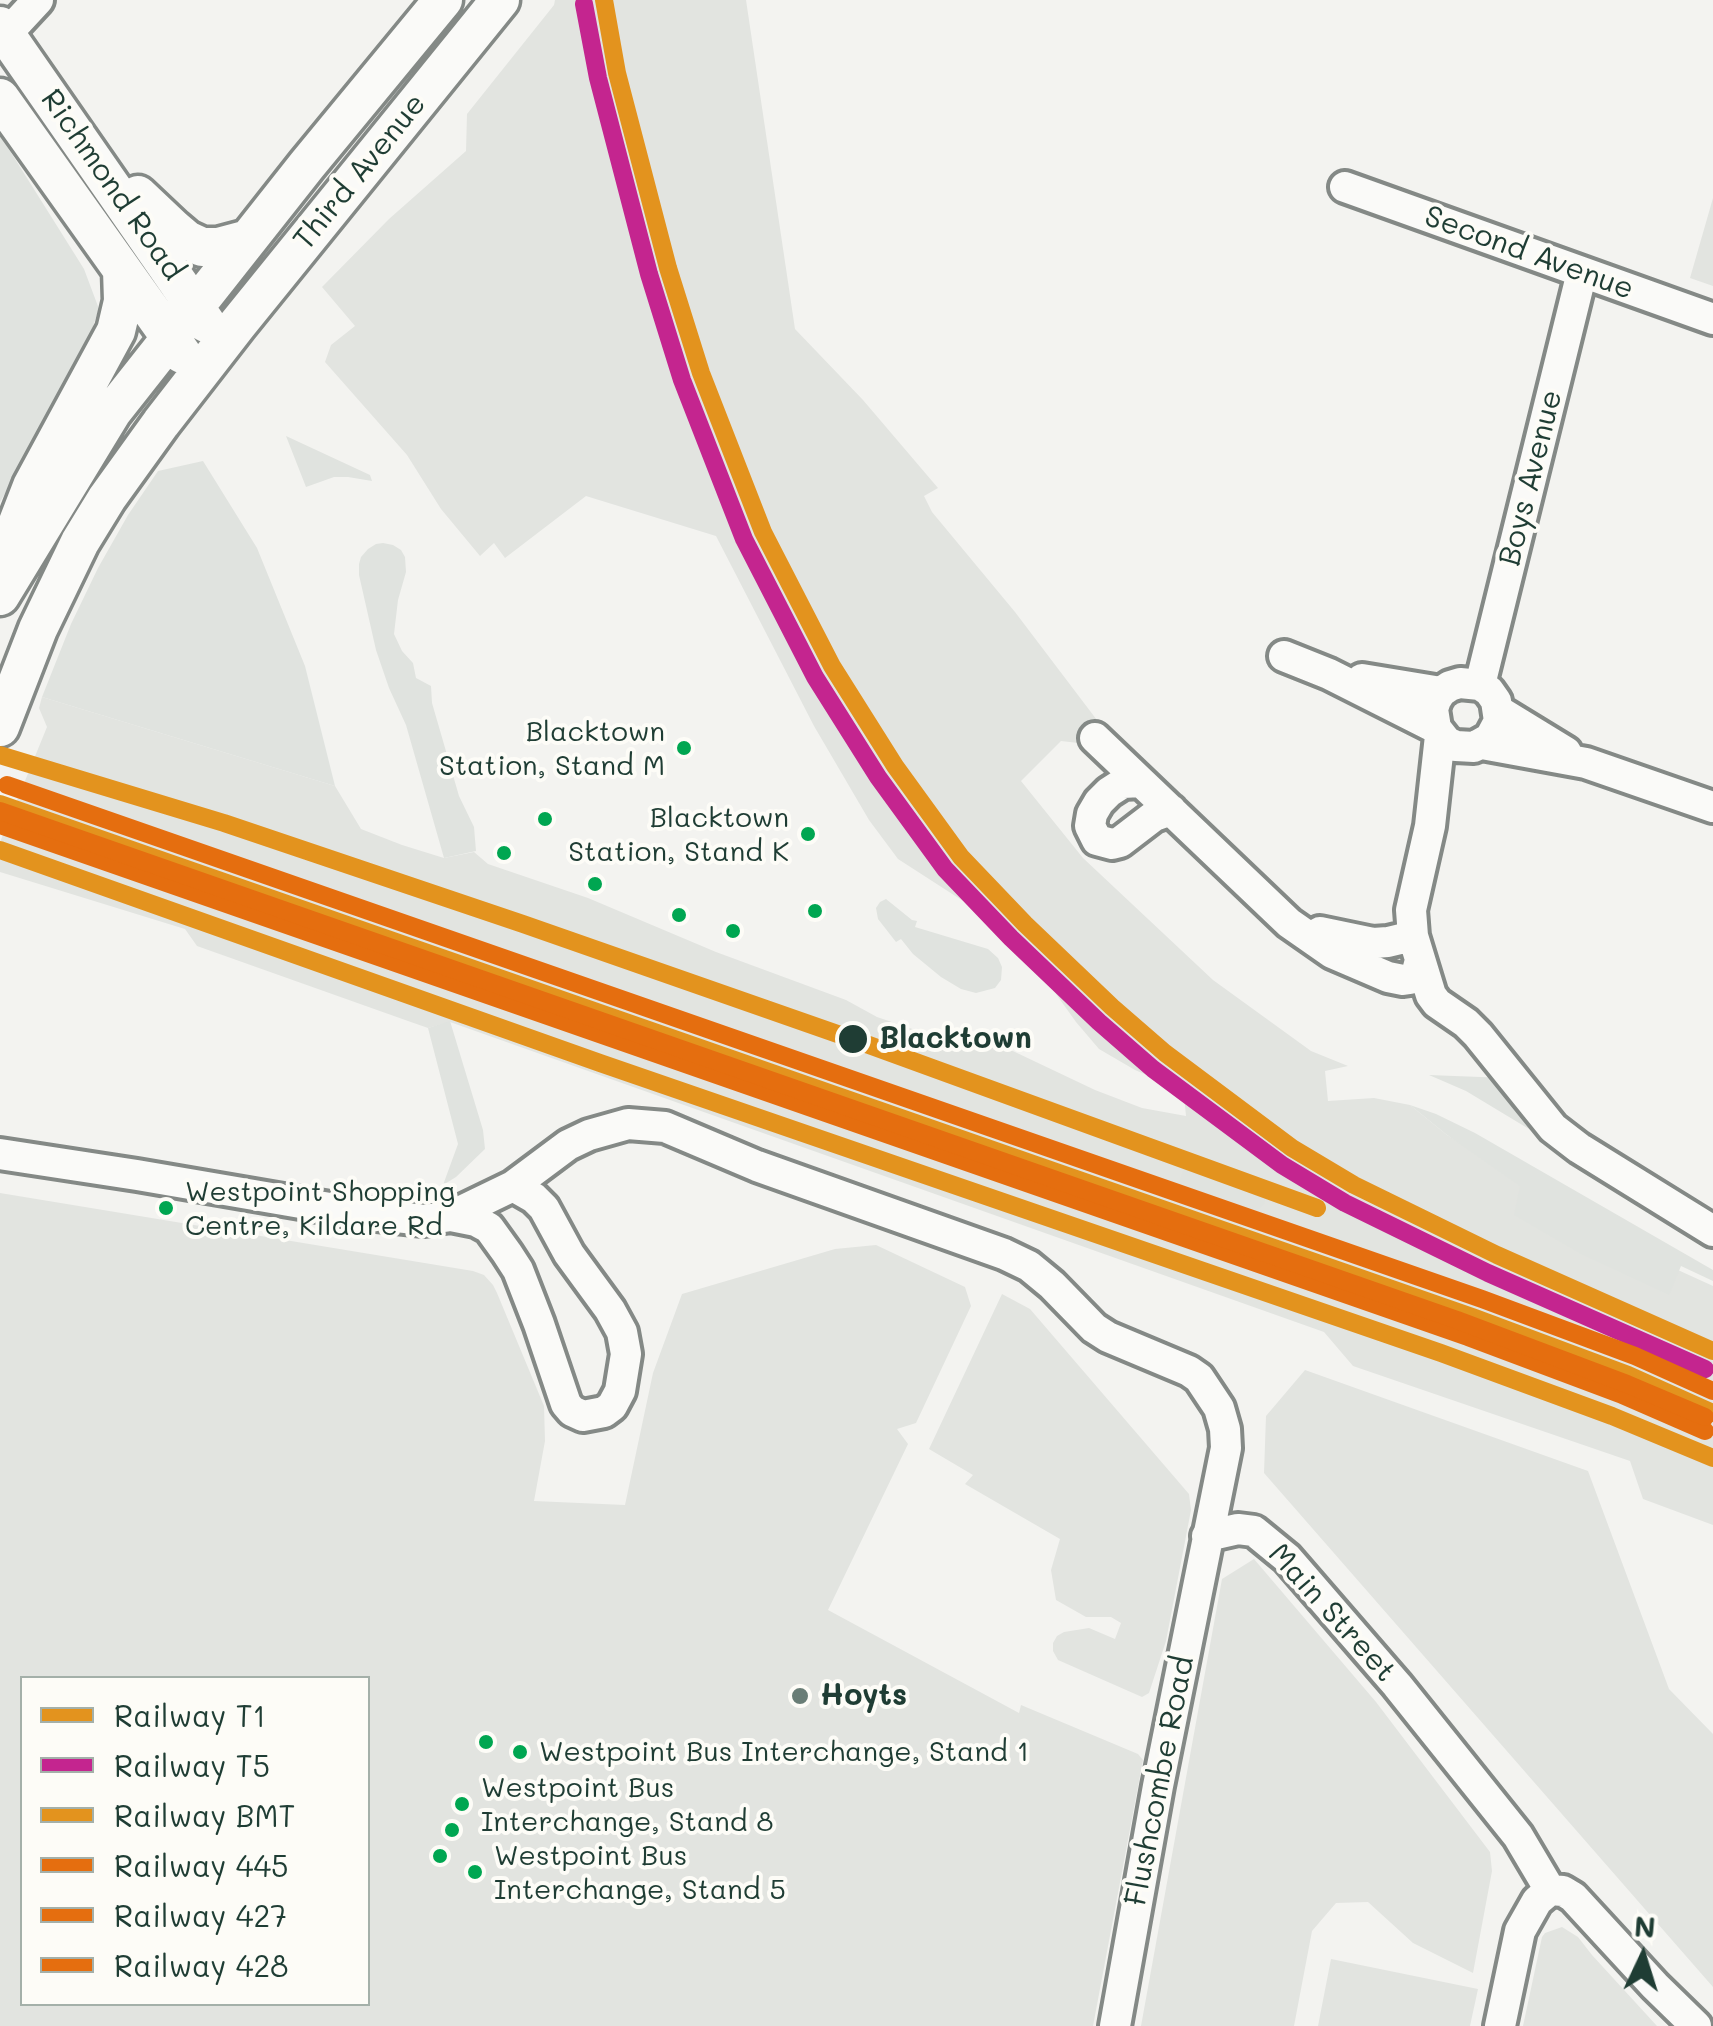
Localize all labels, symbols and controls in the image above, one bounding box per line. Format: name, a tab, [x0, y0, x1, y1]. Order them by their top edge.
street label: Richmond Road	[33, 83, 191, 287]
street label: Third Avenue	[286, 87, 434, 257]
street label: Second Avenue	[1420, 198, 1638, 308]
street label: Boys Avenue	[1492, 386, 1570, 570]
place label: Blacktown Station, Stand M	[439, 715, 665, 781]
marker: Blacktown Station, Stand M	[674, 738, 694, 758]
place label: Blacktown Station, Stand K	[568, 801, 789, 867]
unlabelled marker	[535, 809, 555, 829]
marker: Blacktown Station, Stand K	[798, 824, 818, 844]
unlabelled marker	[494, 843, 514, 863]
unlabelled marker	[585, 874, 605, 894]
unlabelled marker	[805, 901, 825, 921]
unlabelled marker	[669, 905, 689, 925]
unlabelled marker	[723, 921, 743, 941]
place label: Blacktown	[879, 1021, 1032, 1057]
marker: Blacktown	[836, 1022, 870, 1056]
place label: Westpoint Shopping Centre, Kildare Rd	[185, 1175, 455, 1241]
marker: Westpoint Shopping Centre, Kildare Rd	[156, 1198, 176, 1218]
street label: Main Street	[1261, 1536, 1403, 1690]
street label: Flushcombe Road	[1118, 1653, 1202, 1909]
legend	[20, 1676, 370, 2006]
place label: Hoyts	[820, 1678, 907, 1714]
marker: Hoyts	[789, 1685, 811, 1707]
text: Railway T1	[114, 1695, 266, 1735]
unlabelled marker	[476, 1732, 496, 1752]
place label: Westpoint Bus Interchange, Stand 1	[539, 1735, 1029, 1769]
marker: Westpoint Bus Interchange, Stand 1	[510, 1742, 530, 1762]
text: Railway T5	[114, 1745, 270, 1785]
place label: Westpoint Bus Interchange, Stand 8	[481, 1771, 773, 1837]
marker: Westpoint Bus Interchange, Stand 8	[452, 1794, 472, 1814]
text: Railway BMT	[114, 1795, 295, 1835]
unlabelled marker	[442, 1820, 462, 1840]
place label: Westpoint Bus Interchange, Stand 5	[494, 1839, 786, 1905]
text: Railway 445	[114, 1845, 289, 1885]
unlabelled marker	[430, 1846, 450, 1866]
marker: Westpoint Bus Interchange, Stand 5	[465, 1862, 485, 1882]
text: Railway 427	[114, 1895, 287, 1935]
north arrow	[1593, 1906, 1693, 2006]
text: N	[1633, 1907, 1657, 1945]
text: Railway 428	[114, 1945, 288, 1985]

